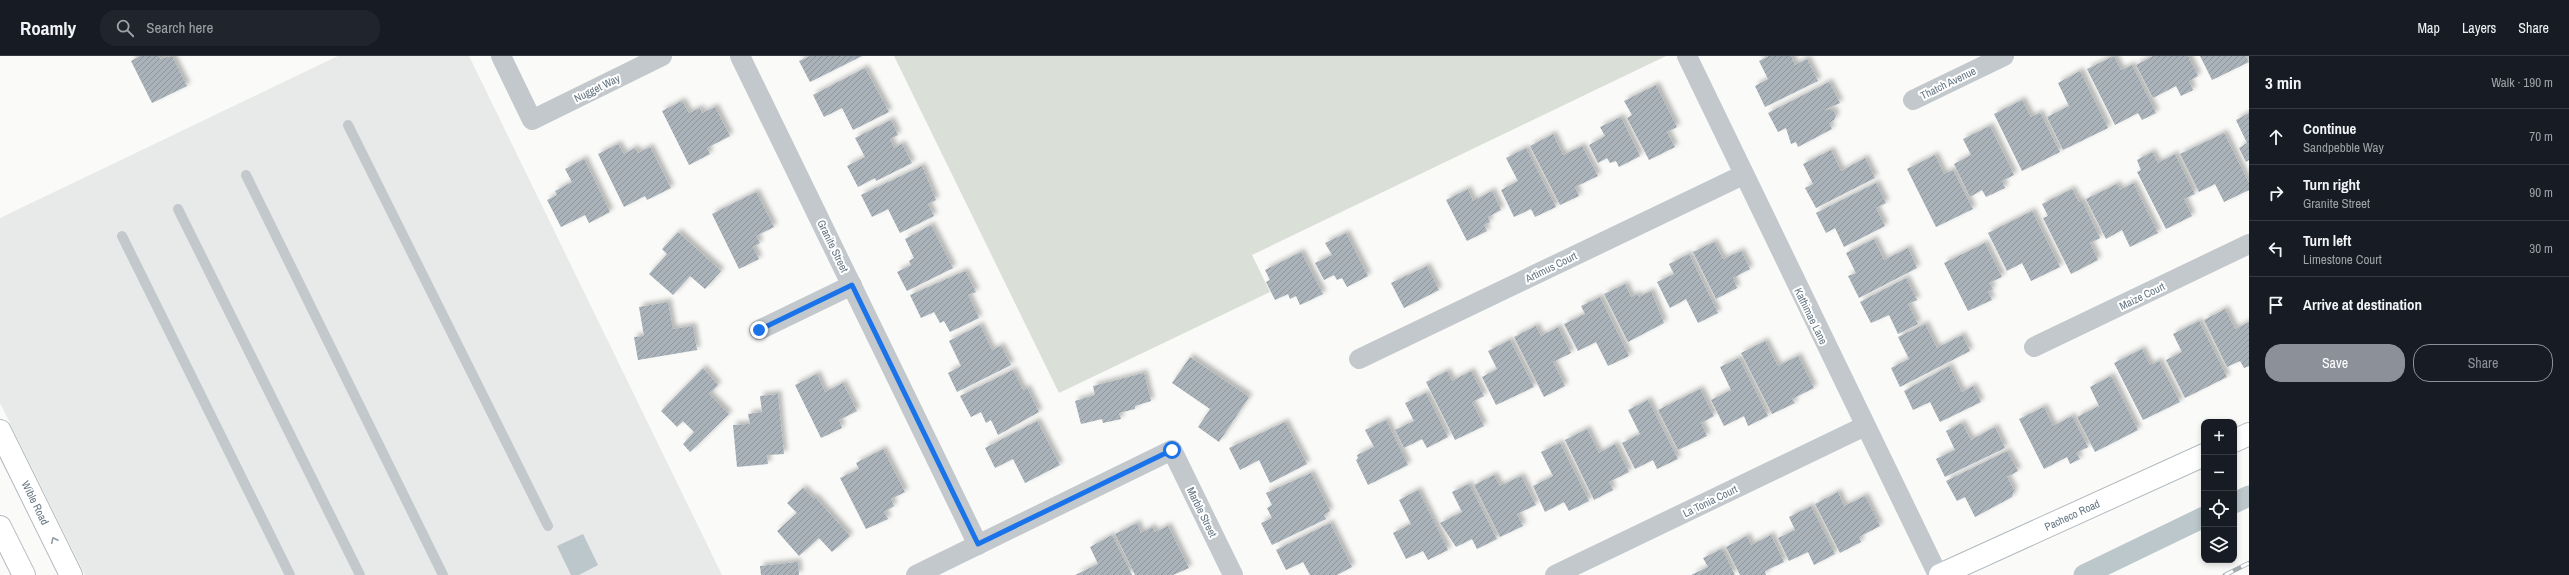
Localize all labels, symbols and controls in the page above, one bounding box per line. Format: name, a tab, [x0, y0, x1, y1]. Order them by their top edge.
search box	[100, 10, 380, 46]
text: Roamly	[20, 15, 76, 41]
icon: search	[114, 17, 136, 39]
text: Search here	[146, 17, 213, 38]
text: Map	[2418, 19, 2440, 37]
text: Layers	[2462, 19, 2496, 37]
text: Share	[2518, 19, 2549, 37]
street label: Thatch Avenue	[1918, 64, 1978, 102]
street label: Nugget Way	[572, 71, 623, 105]
text: 3 min	[2265, 71, 2301, 94]
text: Walk · 190 m	[2491, 74, 2553, 91]
text: Continue	[2303, 118, 2356, 139]
icon: ahead	[2265, 126, 2287, 148]
text: 70 m	[2529, 128, 2553, 145]
text: Sandpebble Way	[2303, 139, 2384, 156]
text: Turn right	[2303, 174, 2360, 195]
icon: right	[2265, 182, 2287, 204]
text: 90 m	[2529, 184, 2553, 201]
text: Granite Street	[2303, 195, 2370, 212]
street label: Granite Street	[814, 217, 852, 275]
text: Turn left	[2303, 230, 2351, 251]
icon: left	[2265, 238, 2287, 260]
text: 30 m	[2529, 240, 2553, 257]
street label: Artimus Court	[1522, 248, 1580, 286]
text: Limestone Court	[2303, 251, 2382, 268]
street label: Maize Court	[2117, 279, 2168, 313]
street label: Kathimae Lane	[1791, 285, 1831, 347]
icon: arrive	[2265, 294, 2287, 316]
text: Arrive at destination	[2303, 294, 2422, 315]
route end	[750, 321, 768, 339]
button: Save	[2265, 344, 2405, 382]
button: Share	[2413, 344, 2553, 382]
map controls	[2201, 419, 2237, 563]
button: +	[2201, 419, 2237, 455]
route start	[1163, 441, 1181, 459]
button: −	[2201, 455, 2237, 491]
street label: Wible Road	[19, 478, 52, 527]
street label: La Tonia Court	[1680, 482, 1740, 520]
street label: Marble Street	[1184, 485, 1220, 540]
button: locate	[2201, 491, 2237, 527]
street label: Pacheco Road	[2042, 496, 2102, 534]
button: layers	[2201, 527, 2237, 563]
one-way arrow	[51, 537, 59, 544]

